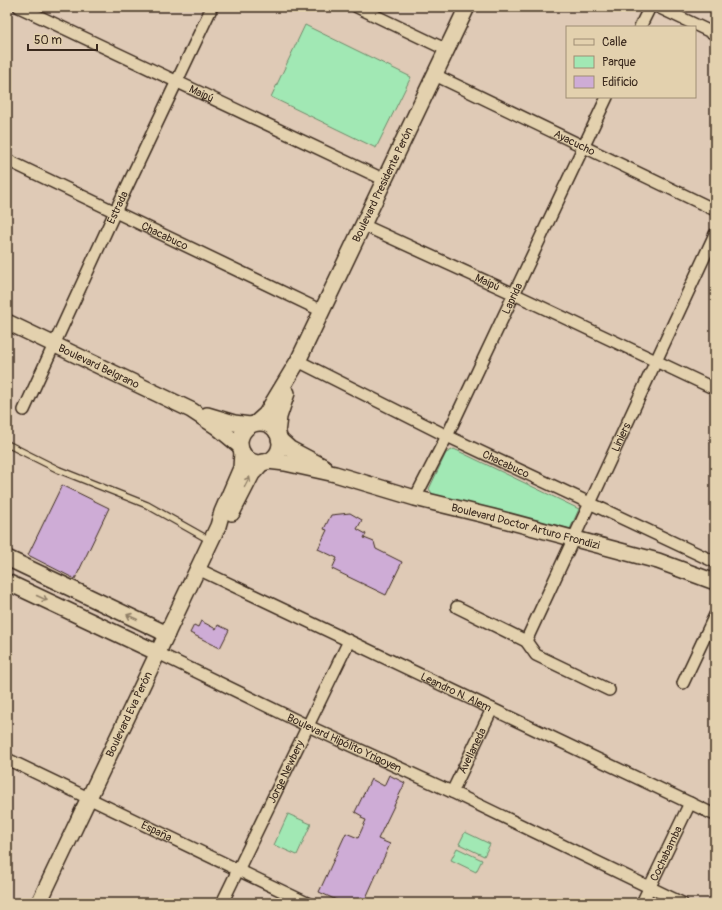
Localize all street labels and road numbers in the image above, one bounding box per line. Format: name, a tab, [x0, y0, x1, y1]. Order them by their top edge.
street label: Maipú	[187, 82, 216, 105]
street label: Boulevard Presidente Perón	[349, 125, 415, 244]
street label: Ayacucho	[552, 127, 597, 158]
street label: Estrada	[104, 189, 130, 226]
street label: Chacabuco	[139, 219, 190, 252]
street label: Maipú	[473, 271, 502, 293]
street label: Laprida	[499, 281, 525, 316]
street label: Boulevard Belgrano	[56, 341, 142, 391]
street label: Liniers	[608, 420, 633, 454]
street label: Chacabuco	[480, 447, 532, 480]
street label: Boulevard Doctor Arturo Frondizi	[450, 501, 601, 552]
street label: Boulevard Eva Perón	[103, 669, 155, 759]
street label: Leandro N. Alem	[419, 669, 494, 714]
street label: Boulevard Hipólito Yrigoyen	[285, 710, 404, 775]
street label: Avellaneda	[455, 726, 488, 776]
street label: Jorge Newbery	[265, 738, 307, 805]
street label: España	[139, 818, 174, 844]
street label: Cochabamba	[647, 824, 685, 883]

